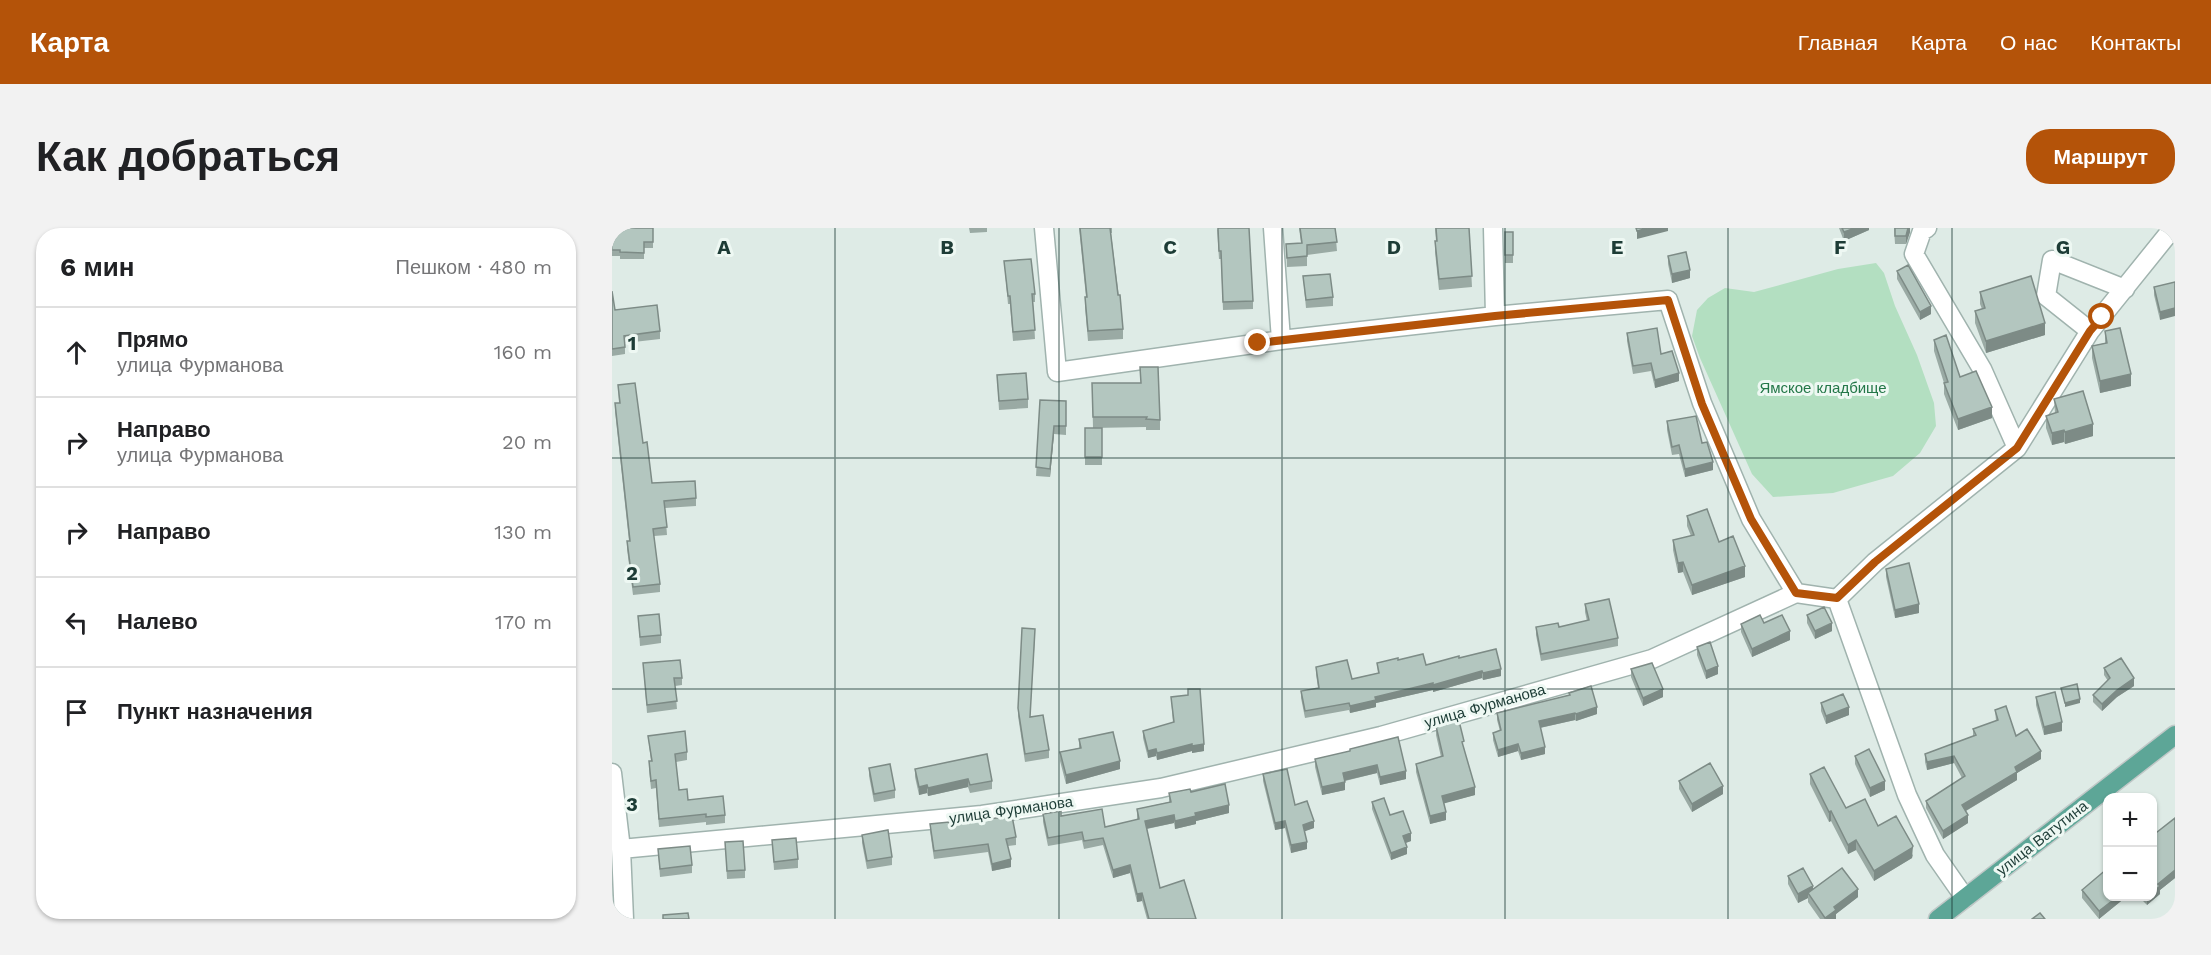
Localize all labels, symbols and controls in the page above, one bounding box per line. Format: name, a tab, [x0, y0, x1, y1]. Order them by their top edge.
text: Карта	[30, 26, 109, 59]
text: Главная	[1798, 30, 1878, 55]
text: Карта	[1911, 30, 1967, 55]
text: О нас	[2000, 30, 2057, 55]
text: Контакты	[2090, 30, 2181, 55]
button: Маршрут	[2026, 129, 2175, 184]
text: Как добраться	[36, 132, 340, 181]
text: A	[717, 235, 731, 259]
text: B	[940, 235, 954, 259]
text: C	[1163, 235, 1177, 259]
text: D	[1387, 235, 1401, 259]
text: E	[1611, 235, 1623, 259]
text: F	[1834, 235, 1846, 259]
text: G	[2056, 235, 2070, 259]
text: 6 мин	[60, 252, 134, 282]
text: Пешком · 480 m	[396, 255, 552, 279]
route start	[2088, 303, 2114, 329]
text: Прямо	[117, 327, 188, 352]
route end	[1244, 329, 1270, 355]
text: 1	[628, 331, 636, 355]
icon: ahead	[60, 336, 93, 369]
text: 160 m	[494, 340, 552, 364]
text: улица Фурманова	[117, 353, 283, 377]
park label: Ямское кладбище	[1759, 379, 1887, 397]
text: Направо	[117, 417, 211, 442]
icon: right	[60, 426, 93, 459]
text: 20 m	[502, 430, 552, 454]
text: улица Фурманова	[117, 443, 283, 467]
icon: right	[60, 516, 93, 549]
text: Направо	[117, 519, 211, 544]
text: 130 m	[494, 520, 552, 544]
text: 2	[626, 561, 638, 585]
icon: left	[60, 606, 93, 639]
text: Налево	[117, 609, 198, 634]
text: 170 m	[495, 610, 552, 634]
street label: улица Фурманова	[1423, 680, 1548, 732]
icon: arrive	[60, 696, 93, 729]
text: Пункт назначения	[117, 699, 313, 724]
text: 3	[626, 792, 638, 816]
street label: улица Фурманова	[948, 792, 1075, 828]
map controls	[2103, 793, 2157, 901]
button: +	[2103, 793, 2157, 847]
street label: улица Ватутина	[1993, 796, 2092, 879]
button: −	[2103, 847, 2157, 901]

